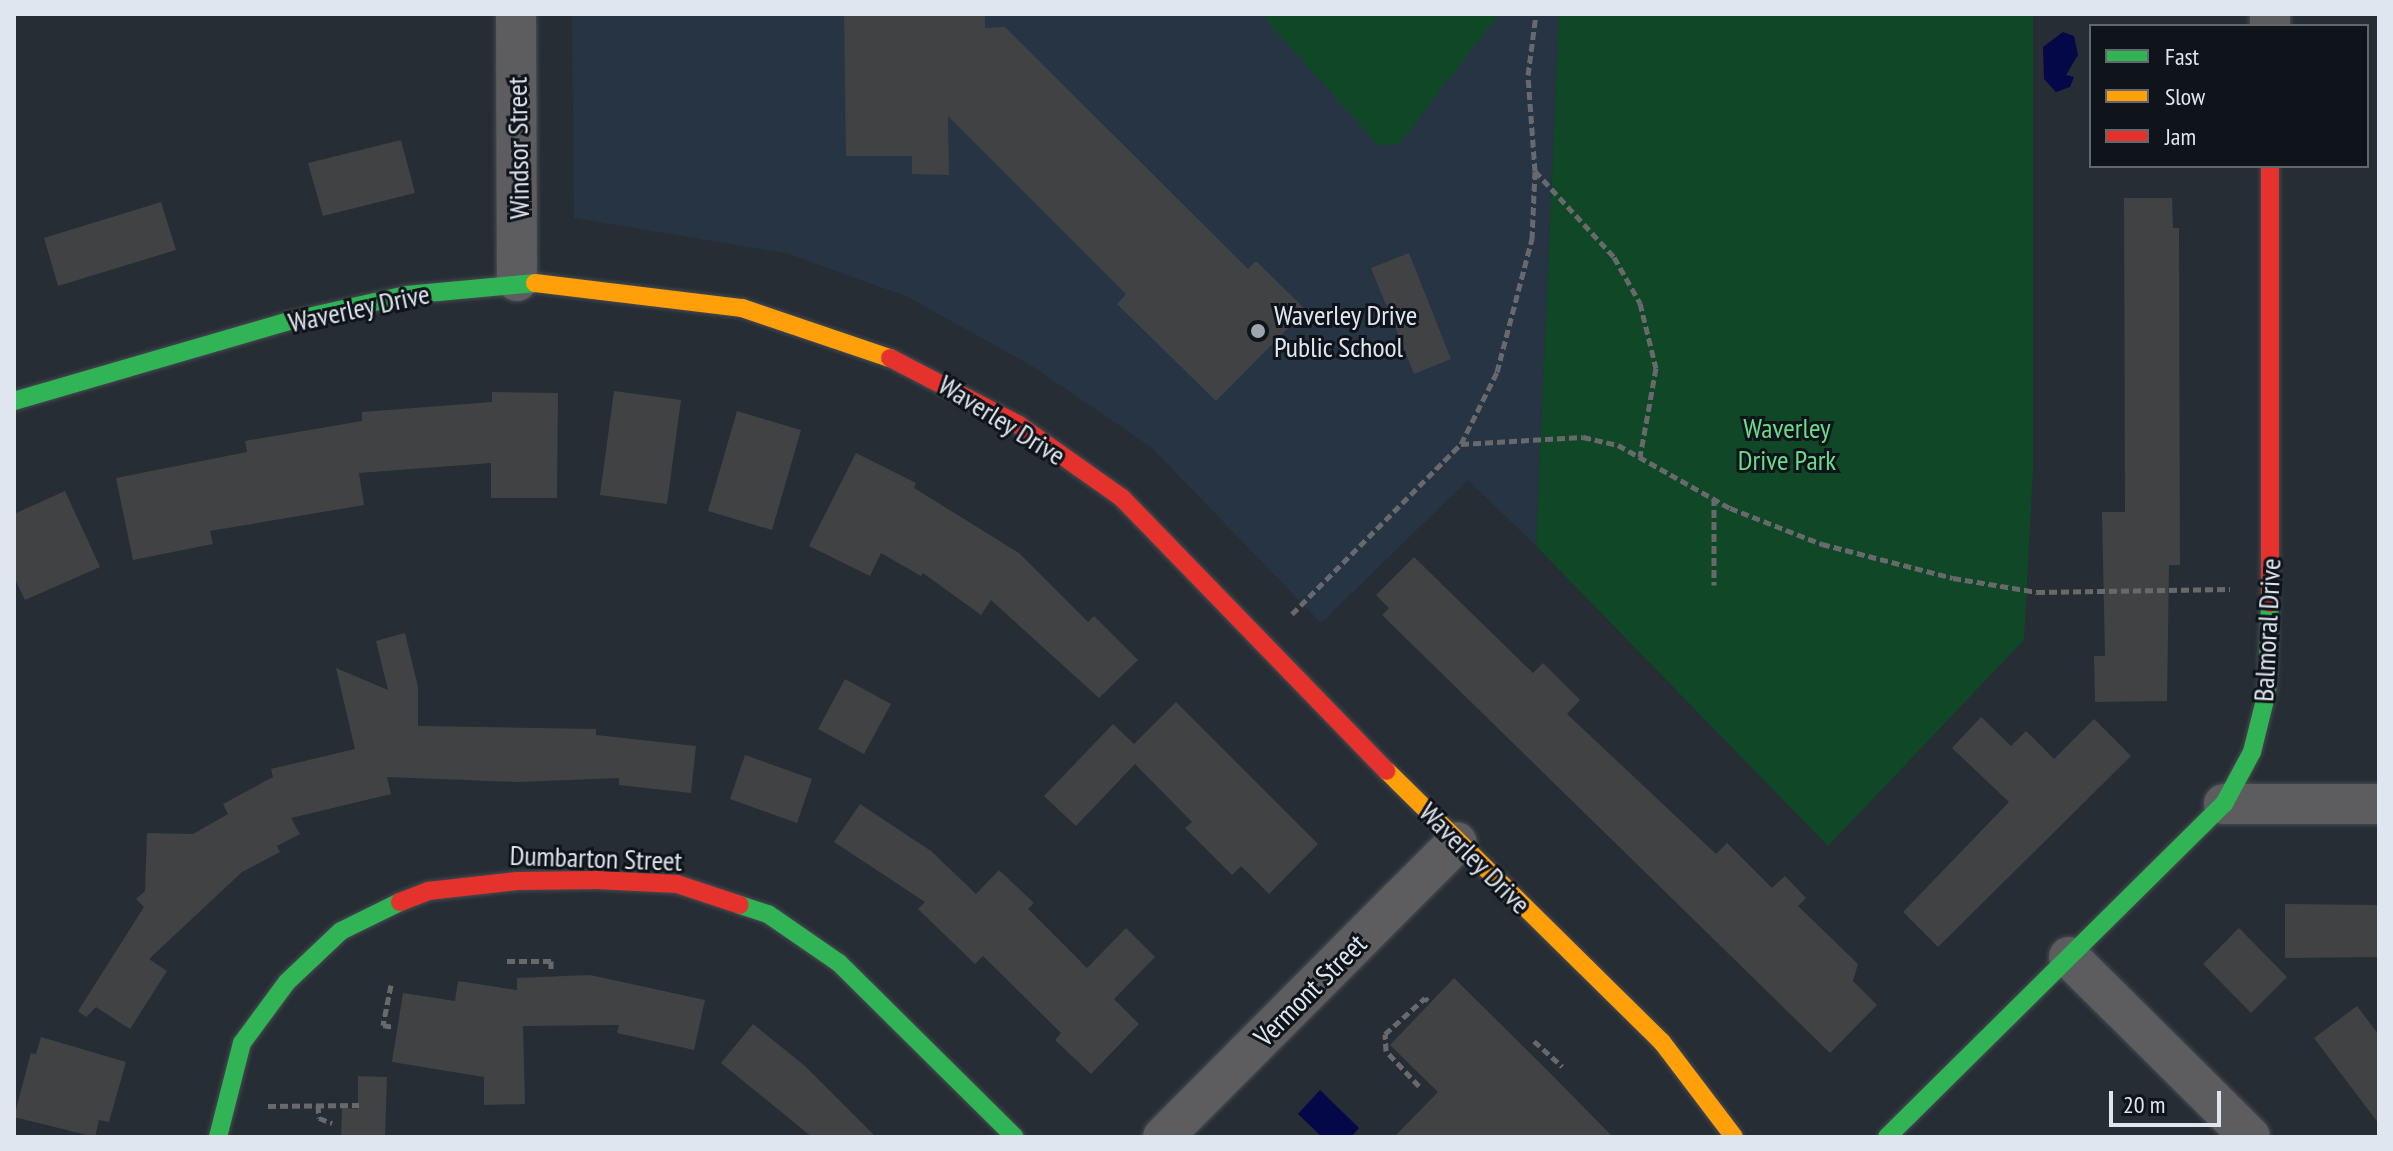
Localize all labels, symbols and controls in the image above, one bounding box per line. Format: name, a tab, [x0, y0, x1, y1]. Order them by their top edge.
legend	[2089, 24, 2369, 168]
text: Fast	[2165, 41, 2199, 72]
street label: Windsor Street	[500, 76, 536, 220]
text: Slow	[2165, 81, 2205, 112]
text: Jam	[2165, 121, 2196, 152]
street label: Waverley Drive	[285, 277, 433, 339]
place label: Waverley Drive Public School	[1274, 298, 1418, 364]
marker: Waverley Drive Public School	[1249, 322, 1267, 340]
street label: Waverley Drive	[932, 368, 1072, 472]
park label: Waverley Drive Park	[1738, 411, 1836, 477]
street label: Balmoral Drive	[2246, 557, 2288, 703]
street label: Waverley Drive	[1412, 795, 1538, 921]
street label: Dumbarton Street	[509, 838, 683, 878]
street label: Vermont Street	[1247, 927, 1373, 1053]
scale bar	[2113, 1075, 2225, 1125]
text: 20 m	[2123, 1089, 2165, 1120]

